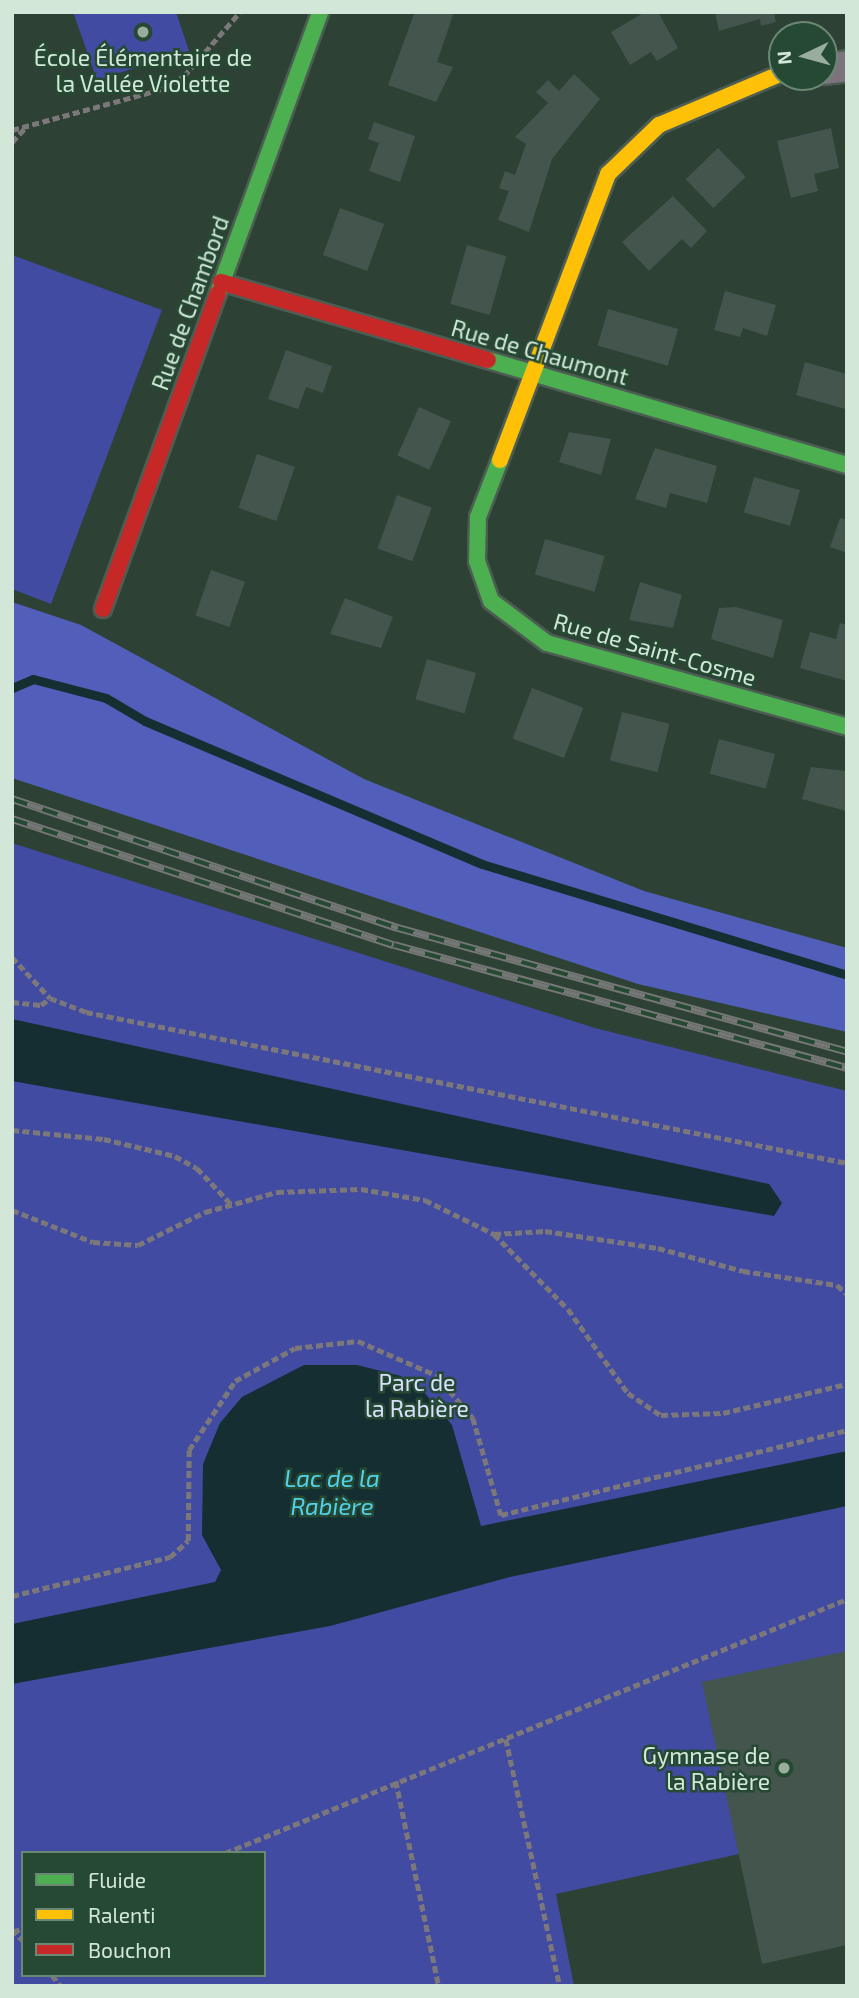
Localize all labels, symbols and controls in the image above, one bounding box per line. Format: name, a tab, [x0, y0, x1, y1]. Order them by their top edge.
north arrow	[768, 21, 838, 91]
marker: École Élémentaire de la Vallée Violette	[135, 24, 151, 40]
place label: École Élémentaire de la Vallée Violette	[34, 43, 252, 97]
text: N	[772, 50, 796, 66]
street label: Rue de Chambord	[146, 212, 234, 394]
street label: Rue de Chaumont	[448, 314, 632, 390]
street label: Rue de Saint-Cosme	[551, 607, 759, 691]
park label: Parc de la Rabière	[365, 1368, 469, 1422]
water label: Lac de la Rabière	[284, 1464, 380, 1520]
place label: Gymnase de la Rabière	[643, 1741, 770, 1795]
marker: Gymnase de la Rabière	[776, 1760, 792, 1776]
legend	[21, 1851, 266, 1977]
text: Fluide	[88, 1867, 146, 1892]
text: Ralenti	[88, 1902, 155, 1927]
text: Bouchon	[88, 1937, 172, 1962]

